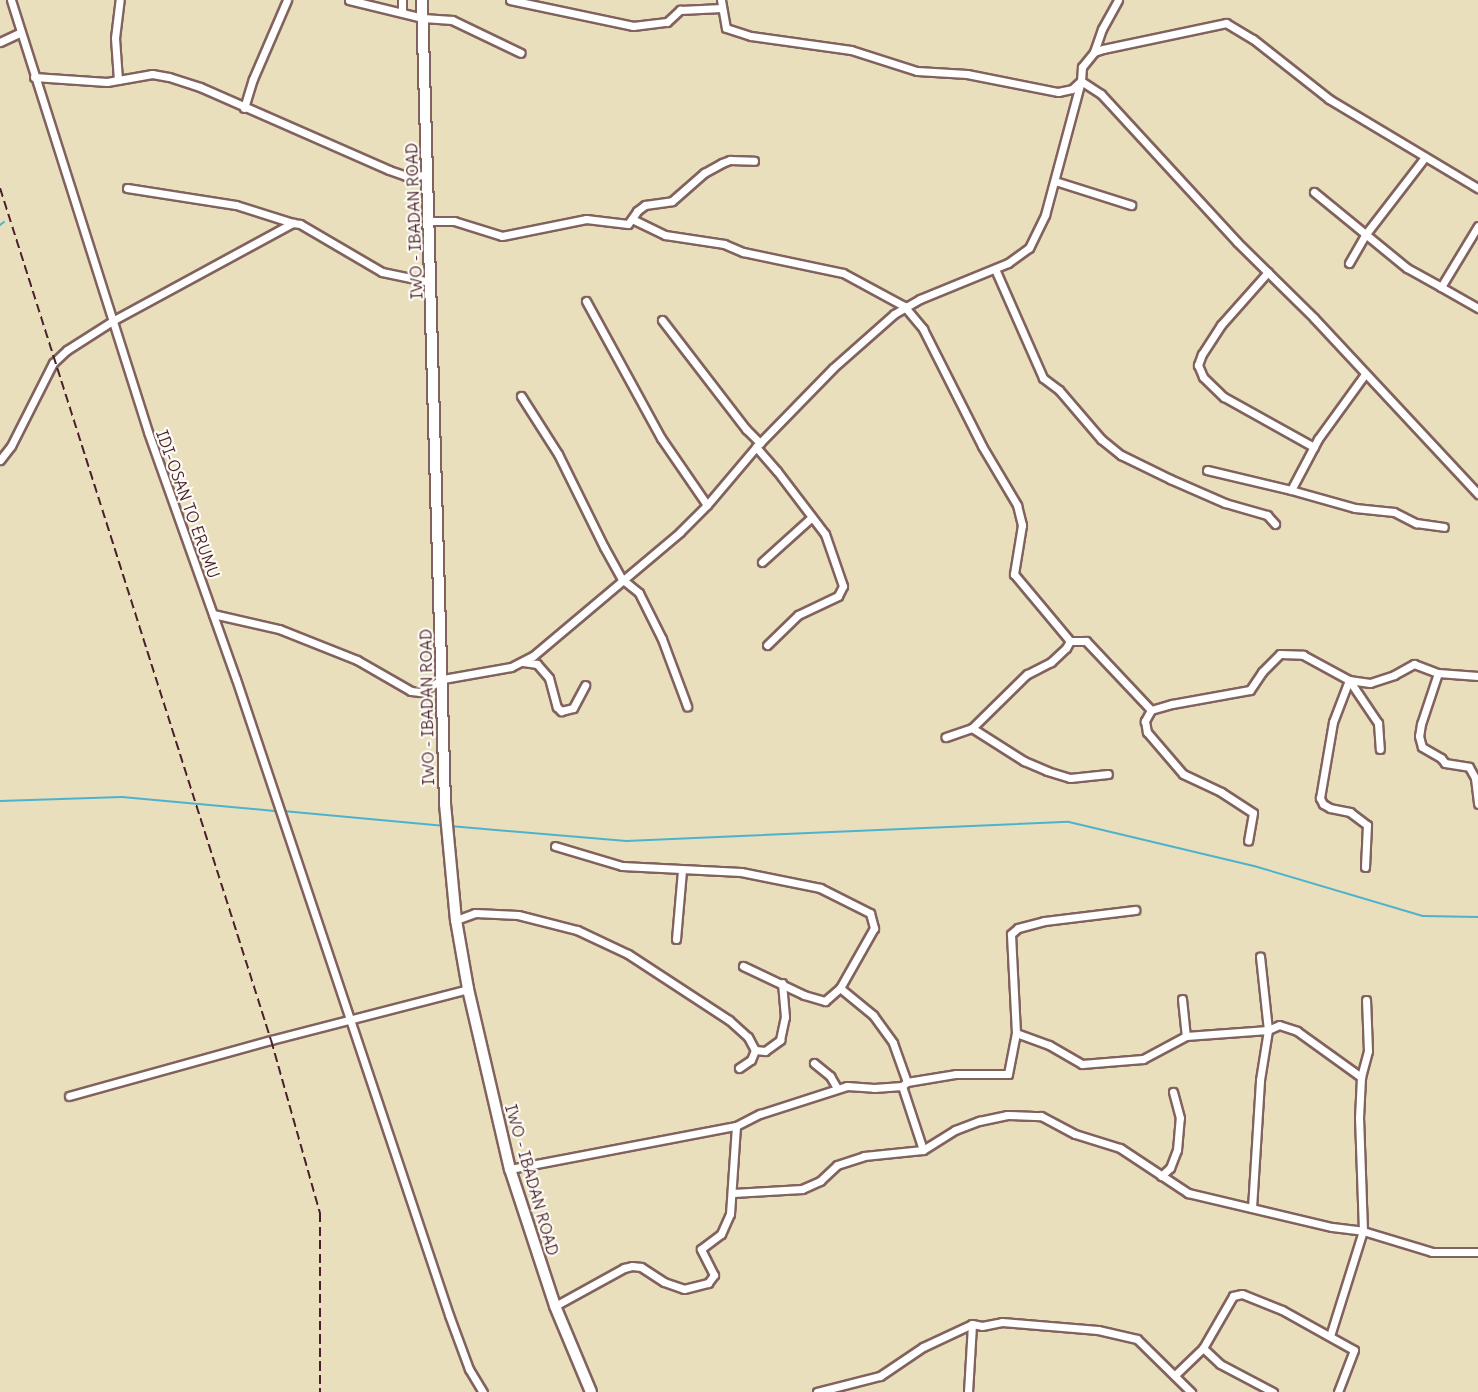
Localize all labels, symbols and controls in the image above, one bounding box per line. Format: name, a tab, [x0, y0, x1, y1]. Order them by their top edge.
street label: IWO - IBADAN ROAD	[402, 142, 426, 300]
street label: IDI-OSAN TO ERUMU	[152, 427, 224, 581]
street label: IWO - IBADAN ROAD	[416, 629, 438, 785]
street label: IWO - IBADAN ROAD	[501, 1102, 563, 1258]

